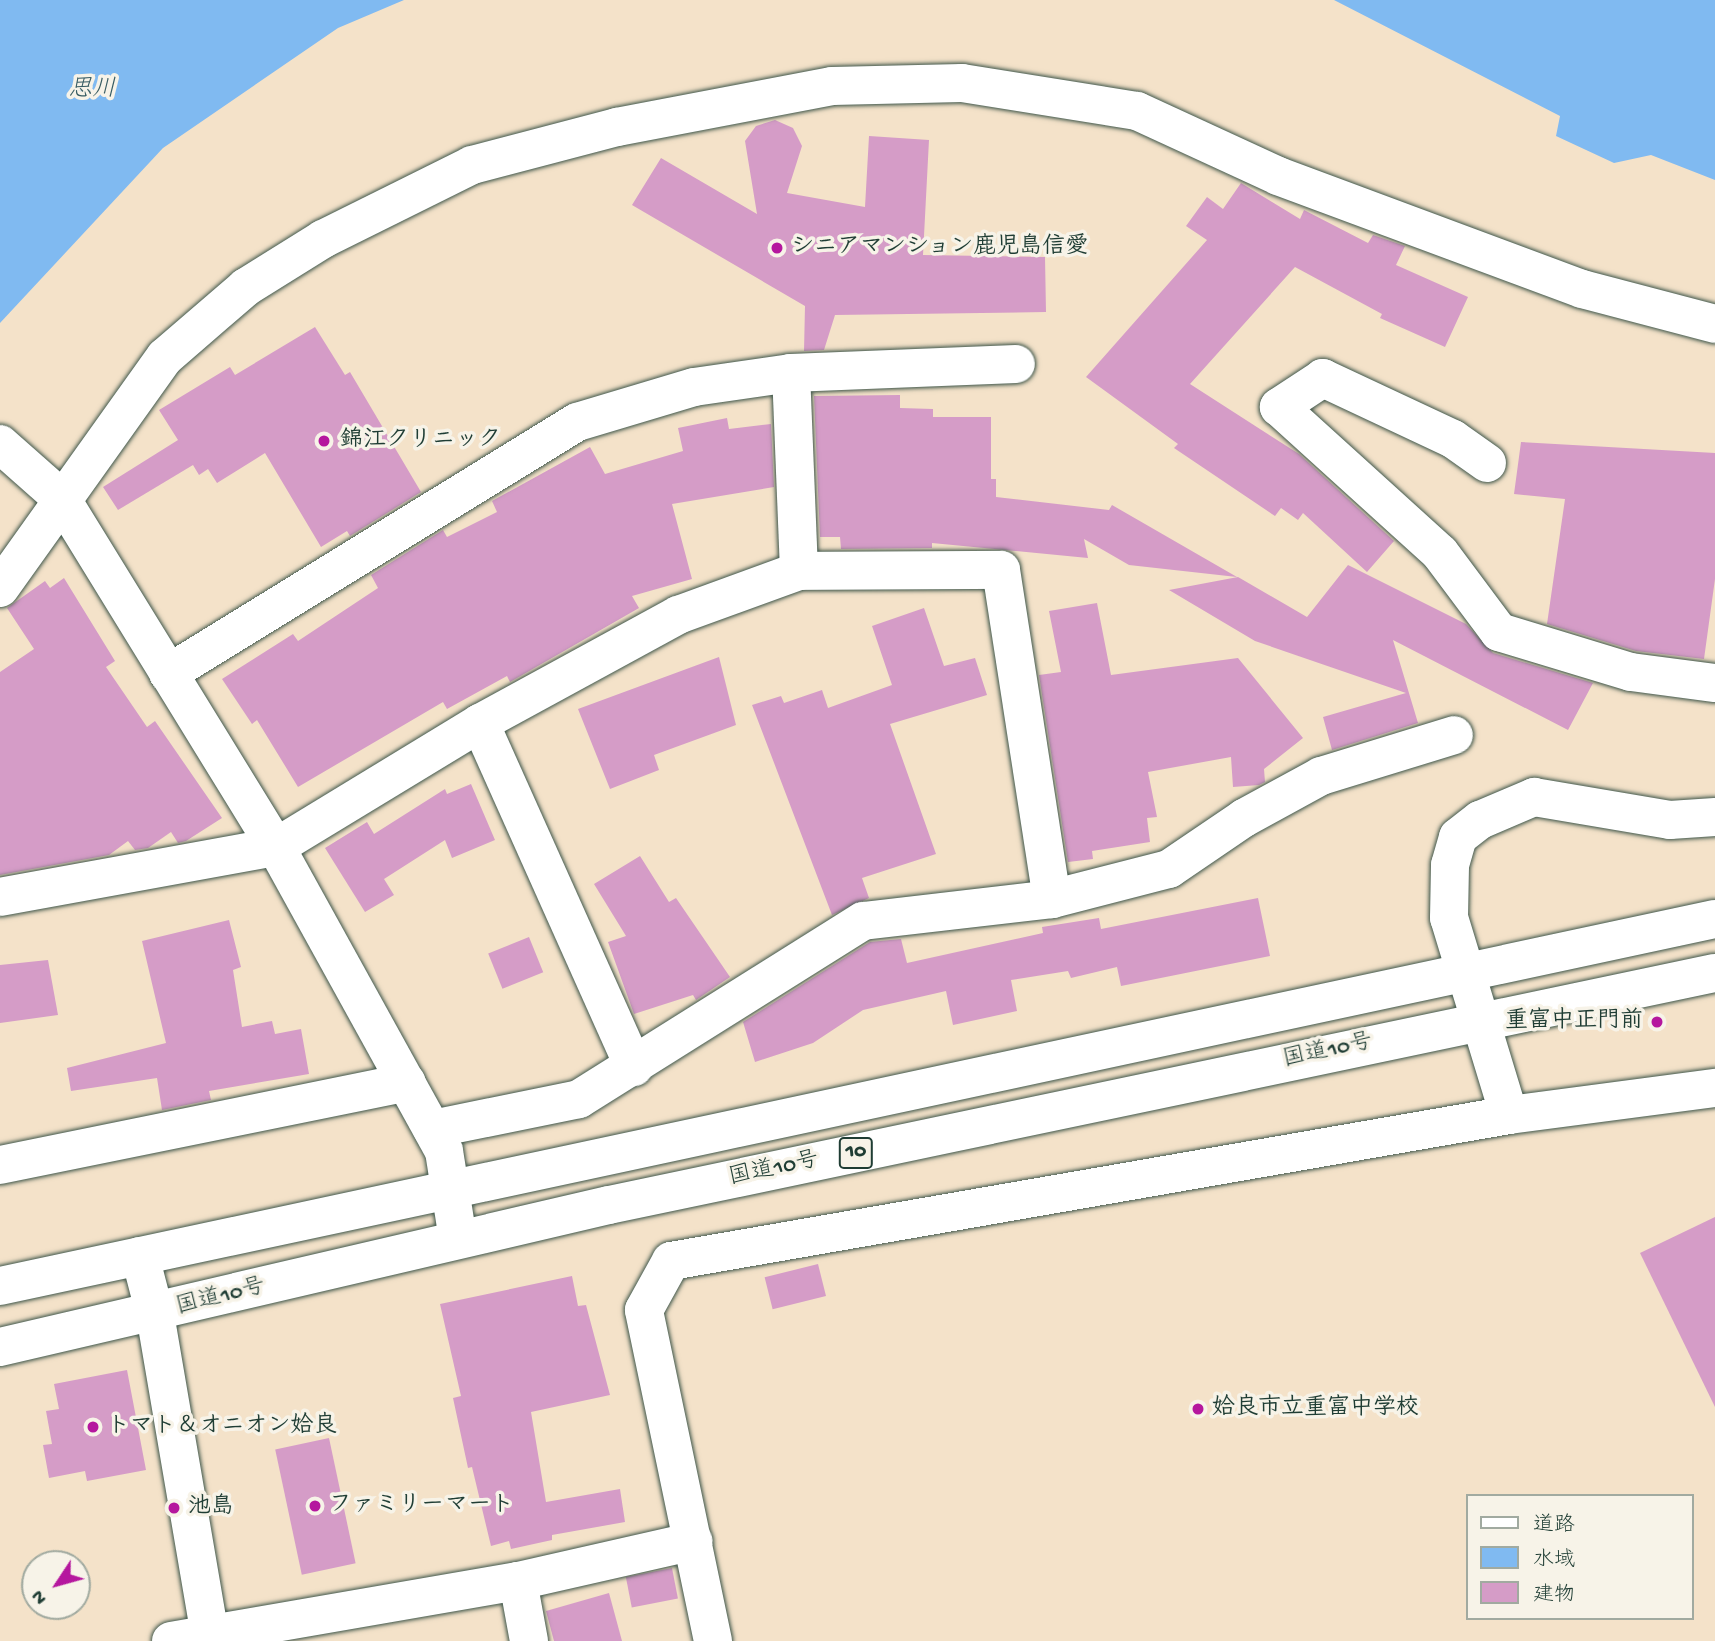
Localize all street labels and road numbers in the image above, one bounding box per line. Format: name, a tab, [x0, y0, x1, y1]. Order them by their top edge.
street label: 国道10号	[1280, 1029, 1376, 1075]
road number: 10	[838, 1136, 874, 1170]
street label: 国道10号	[726, 1147, 822, 1193]
street label: 国道10号	[173, 1274, 269, 1322]

